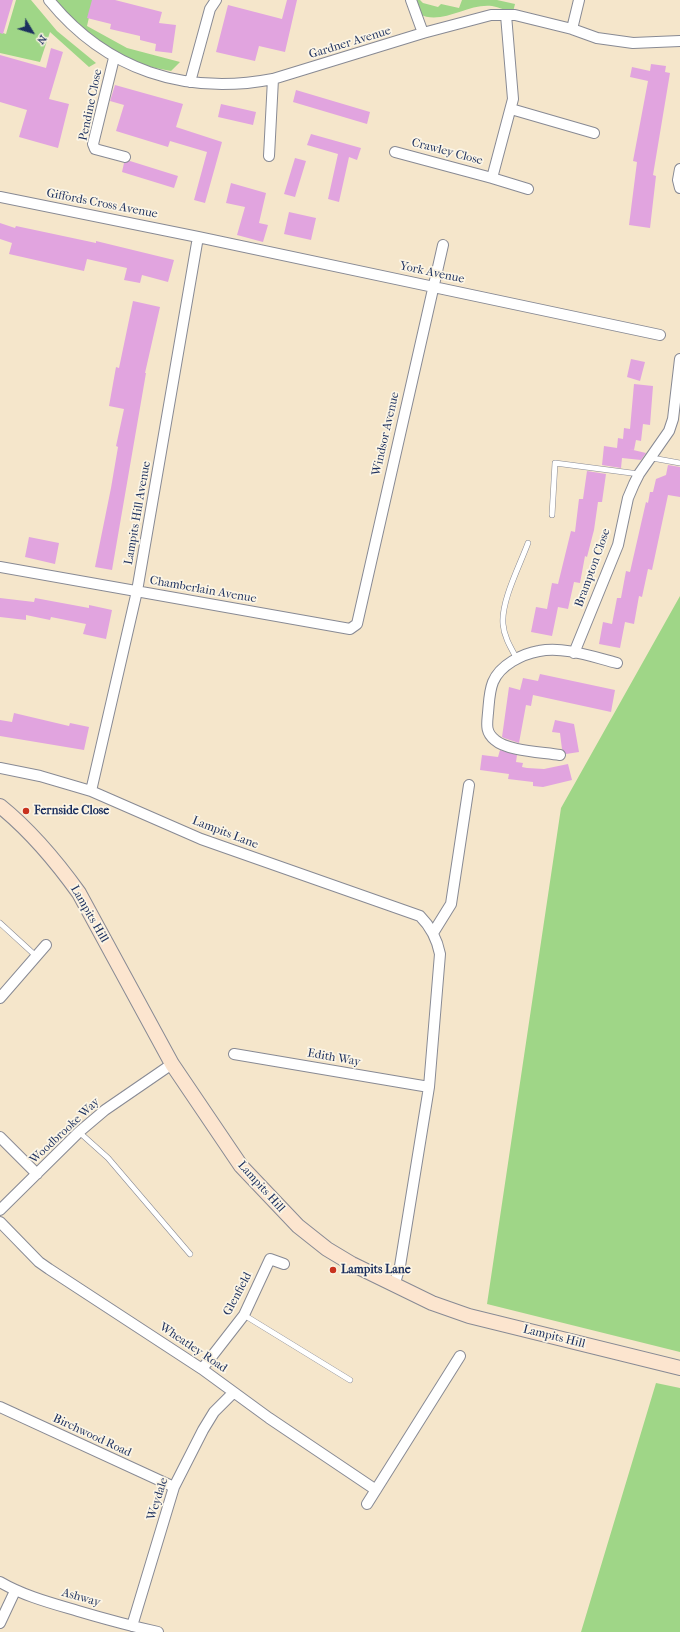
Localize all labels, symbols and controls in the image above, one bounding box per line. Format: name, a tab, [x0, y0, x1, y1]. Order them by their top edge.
north arrow	[12, 12, 52, 52]
street label: Gardner Avenue	[307, 24, 393, 62]
text: N	[34, 32, 50, 47]
street label: Pendine Close	[76, 68, 106, 142]
street label: Crawley Close	[410, 136, 484, 168]
street label: Giffords Cross Avenue	[45, 186, 159, 222]
street label: York Avenue	[398, 259, 466, 287]
street label: Windsor Avenue	[369, 391, 403, 477]
street label: Lampits Hill Avenue	[122, 460, 154, 566]
street label: Brampton Close	[572, 527, 614, 609]
street label: Chamberlain Avenue	[148, 574, 258, 606]
place label: Fernside Close	[34, 804, 109, 818]
marker: Fernside Close	[21, 806, 31, 816]
street label: Lampits Lane	[190, 814, 260, 852]
street label: Lampits Hill	[67, 883, 111, 945]
street label: Edith Way	[306, 1046, 362, 1070]
street label: Woodbrooke Way	[27, 1095, 103, 1167]
street label: Lampits Hill	[234, 1159, 288, 1215]
place label: Lampits Lane	[341, 1263, 411, 1277]
marker: Lampits Lane	[328, 1265, 338, 1275]
street label: Glenfield	[221, 1270, 255, 1318]
street label: Wheatley Road	[156, 1320, 230, 1376]
street label: Lampits Hill	[521, 1322, 587, 1352]
street label: Birchwood Road	[51, 1412, 133, 1460]
street label: Weydale	[144, 1476, 172, 1522]
street label: Ashway	[60, 1586, 102, 1610]

